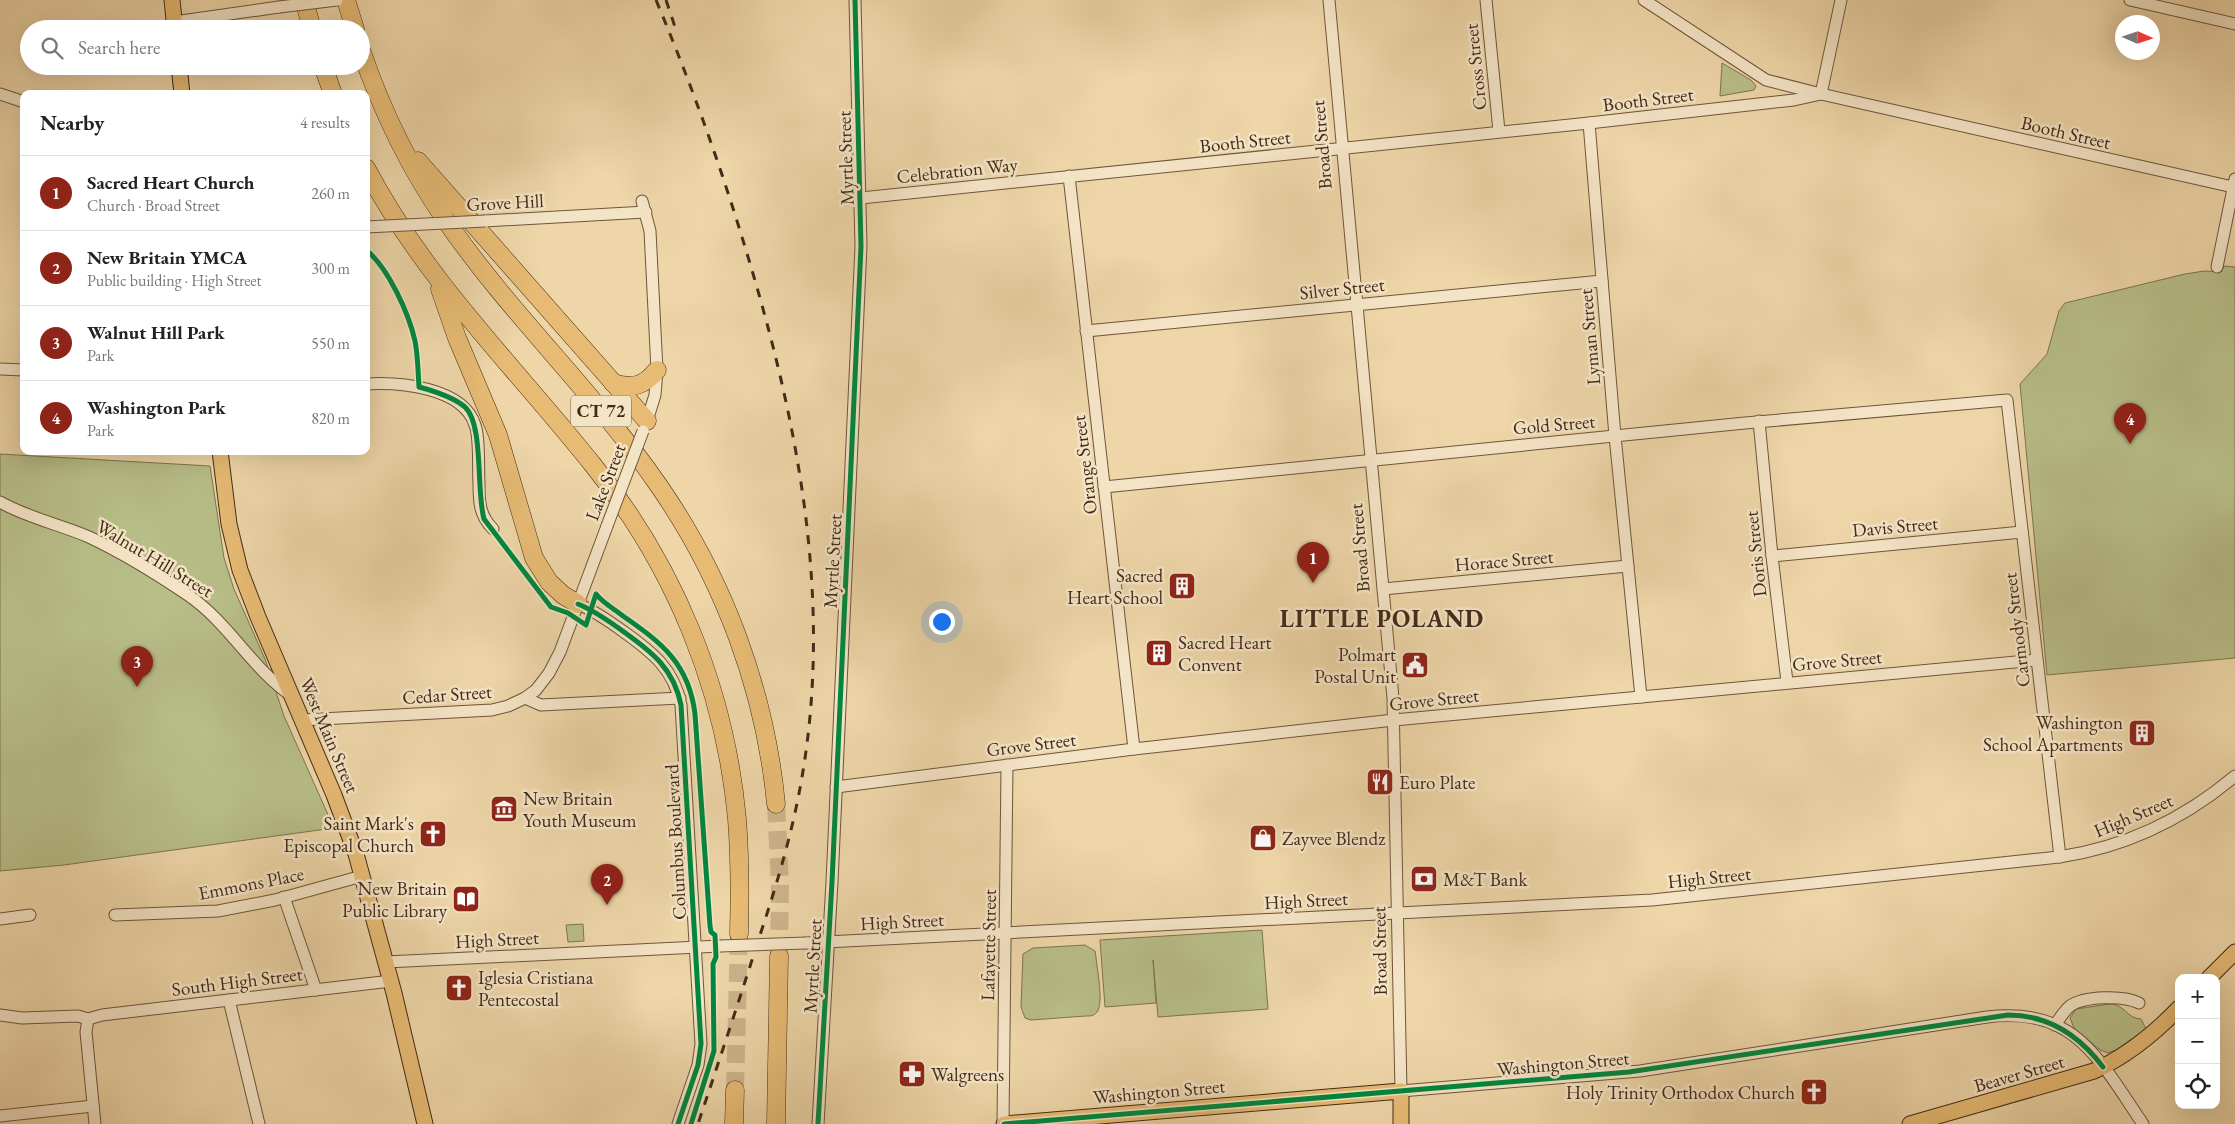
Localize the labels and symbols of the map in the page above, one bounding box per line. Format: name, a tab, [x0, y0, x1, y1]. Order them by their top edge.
north arrow	[2115, 15, 2160, 60]
street label: Cross Street	[1459, 22, 1492, 112]
street label: Booth Street	[1601, 82, 1695, 117]
street label: Broad Street	[1305, 99, 1338, 191]
street label: Myrtle Street	[831, 110, 860, 206]
street label: Booth Street	[2019, 110, 2113, 155]
street label: Booth Street	[1198, 124, 1292, 159]
street label: Celebration Way	[895, 152, 1020, 189]
street label: Grove Hill	[466, 188, 545, 217]
street label: Silver Street	[1298, 272, 1386, 305]
street label: Lyman Street	[1573, 288, 1606, 386]
road number: CT 72	[571, 396, 631, 426]
pin: 4	[2114, 403, 2146, 444]
street label: Gold Street	[1512, 408, 1596, 441]
street label: Orange Street	[1066, 414, 1103, 516]
street label: Lake Street	[579, 440, 632, 524]
street label: Broad Street	[1343, 502, 1376, 594]
street label: Doris Street	[1739, 510, 1772, 598]
street label: Davis Street	[1851, 510, 1939, 543]
street label: Myrtle Street	[818, 513, 847, 609]
street label: Walnut Hill Street	[92, 514, 218, 603]
pin: 1	[1297, 542, 1329, 583]
street label: Horace Street	[1454, 544, 1554, 577]
place label: Sacred Heart School	[1067, 563, 1163, 610]
building icon: Sacred Heart School	[1167, 571, 1197, 601]
street label: Carmody Street	[1997, 571, 2036, 689]
district label: LITTLE POLAND	[1280, 603, 1484, 634]
your location	[929, 609, 955, 635]
place label: Sacred Heart Convent	[1178, 630, 1272, 677]
building icon: Sacred Heart Convent	[1144, 638, 1174, 668]
place label: Polmart Postal Unit	[1314, 642, 1396, 689]
street label: Grove Street	[1791, 644, 1883, 677]
pin: 3	[121, 646, 153, 687]
public building icon: Polmart Postal Unit	[1400, 650, 1430, 680]
street label: West Main Street	[294, 674, 365, 797]
street label: Cedar Street	[401, 679, 493, 710]
street label: Grove Street	[1388, 682, 1480, 717]
place label: Washington School Apartments	[1983, 710, 2123, 757]
building icon: Washington School Apartments	[2127, 718, 2157, 748]
street label: Grove Street	[985, 727, 1077, 762]
street label: Columbus Boulevard	[659, 763, 692, 920]
restaurant icon: Euro Plate	[1365, 767, 1395, 797]
place label: Euro Plate	[1399, 770, 1475, 795]
place label: New Britain Youth Museum	[523, 786, 637, 833]
street label: High Street	[2090, 788, 2177, 843]
museum icon: New Britain Youth Museum	[489, 794, 519, 824]
place label: Saint Mark's Episcopal Church	[283, 811, 414, 858]
church icon: Saint Mark's Episcopal Church	[418, 819, 448, 849]
shop icon: Zayvee Blendz	[1248, 823, 1278, 853]
place label: Zayvee Blendz	[1282, 826, 1386, 851]
street label: Emmons Place	[196, 861, 306, 906]
street label: High Street	[1666, 861, 1752, 894]
pin: 2	[591, 864, 623, 905]
bank icon: M&T Bank	[1409, 864, 1439, 894]
place label: M&T Bank	[1443, 867, 1528, 892]
place label: New Britain Public Library	[342, 876, 448, 923]
library icon: New Britain Public Library	[451, 884, 481, 914]
street label: High Street	[1264, 886, 1348, 915]
street label: Lafayette Street	[975, 889, 1002, 1001]
street label: Broad Street	[1366, 906, 1393, 996]
street label: High Street	[860, 907, 944, 936]
street label: Myrtle Street	[798, 918, 827, 1014]
street label: High Street	[455, 925, 539, 954]
street label: South High Street	[170, 961, 304, 1002]
place label: Iglesia Cristiana Pentecostal	[478, 965, 594, 1012]
church icon: Iglesia Cristiana Pentecostal	[444, 973, 474, 1003]
street label: Washington Street	[1496, 1045, 1630, 1082]
street label: Beaver Street	[1971, 1049, 2067, 1098]
pharmacy icon: Walgreens	[897, 1059, 927, 1089]
place label: Walgreens	[931, 1062, 1004, 1087]
street label: Washington Street	[1092, 1073, 1226, 1110]
church icon: Holy Trinity Orthodox Church	[1799, 1077, 1829, 1107]
place label: Holy Trinity Orthodox Church	[1566, 1080, 1795, 1105]

